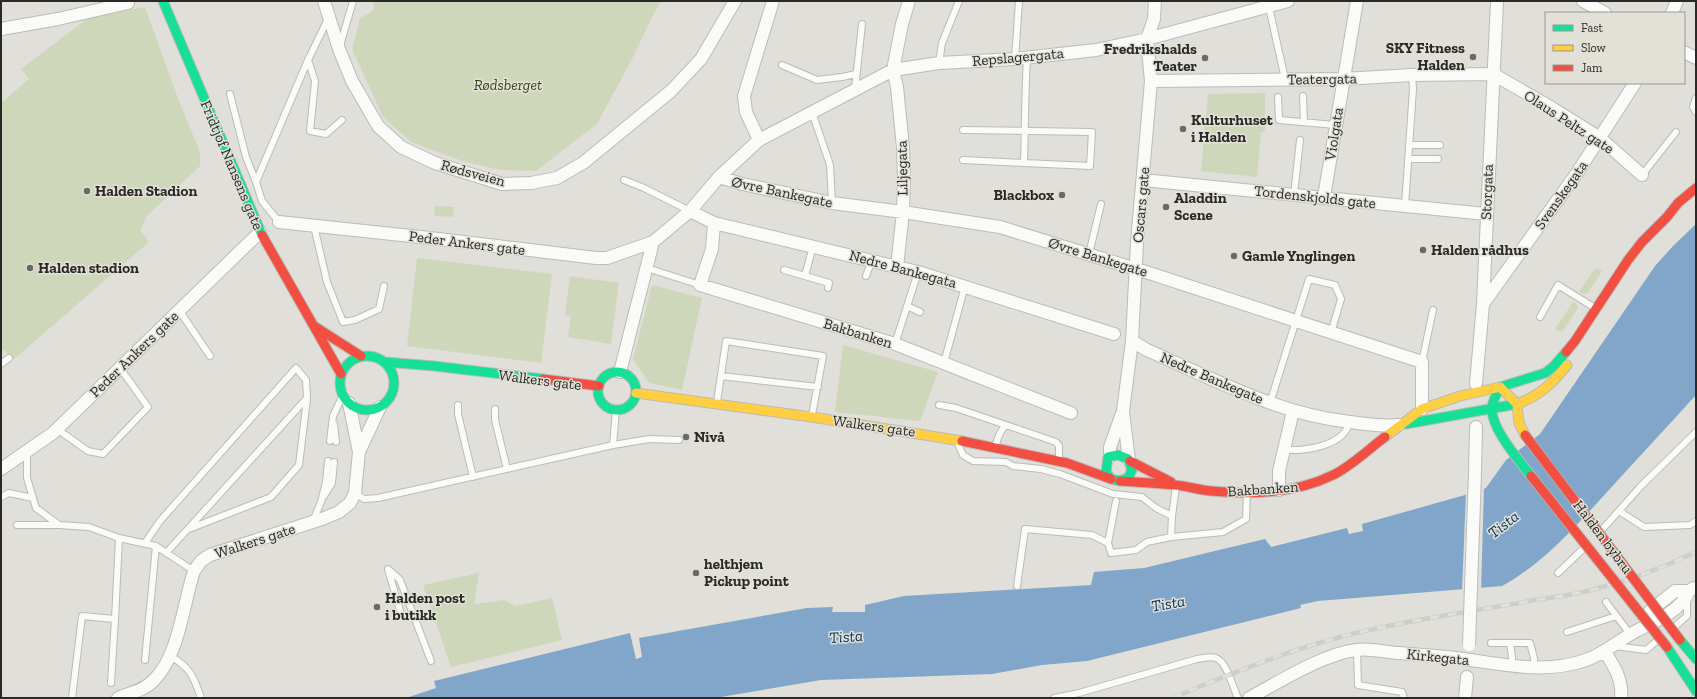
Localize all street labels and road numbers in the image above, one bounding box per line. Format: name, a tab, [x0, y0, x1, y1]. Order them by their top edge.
street label: Repslagergata	[971, 44, 1065, 70]
street label: Teatergata	[1287, 69, 1357, 89]
street label: Olaus Peltz gate	[1521, 86, 1617, 158]
street label: Fridtjof Nansens gate	[197, 97, 267, 233]
street label: Violgata	[1321, 106, 1347, 163]
street label: Liljegata	[893, 140, 911, 196]
street label: Rødsveien	[439, 156, 508, 190]
street label: Svenskegata	[1531, 157, 1591, 233]
street label: Storgata	[1477, 164, 1497, 220]
street label: Oscars gate	[1129, 166, 1153, 244]
street label: Øvre Bankegate	[730, 172, 834, 212]
street label: Tordenskjolds gate	[1253, 182, 1377, 212]
street label: Peder Ankers gate	[408, 227, 526, 259]
street label: Øvre Bankegate	[1046, 233, 1150, 281]
street label: Nedre Bankegata	[847, 246, 959, 292]
street label: Peder Ankers gate	[86, 307, 182, 401]
street label: Bakbanken	[821, 314, 895, 352]
street label: Nedre Bankegate	[1158, 348, 1266, 408]
street label: Walkers gate	[497, 366, 583, 394]
street label: Walkers gate	[831, 411, 917, 441]
street label: Bakbanken	[1227, 478, 1300, 500]
street label: Halden bybru	[1569, 497, 1637, 578]
street label: Walkers gate	[212, 520, 298, 562]
street label: Kirkegata	[1406, 645, 1470, 669]

